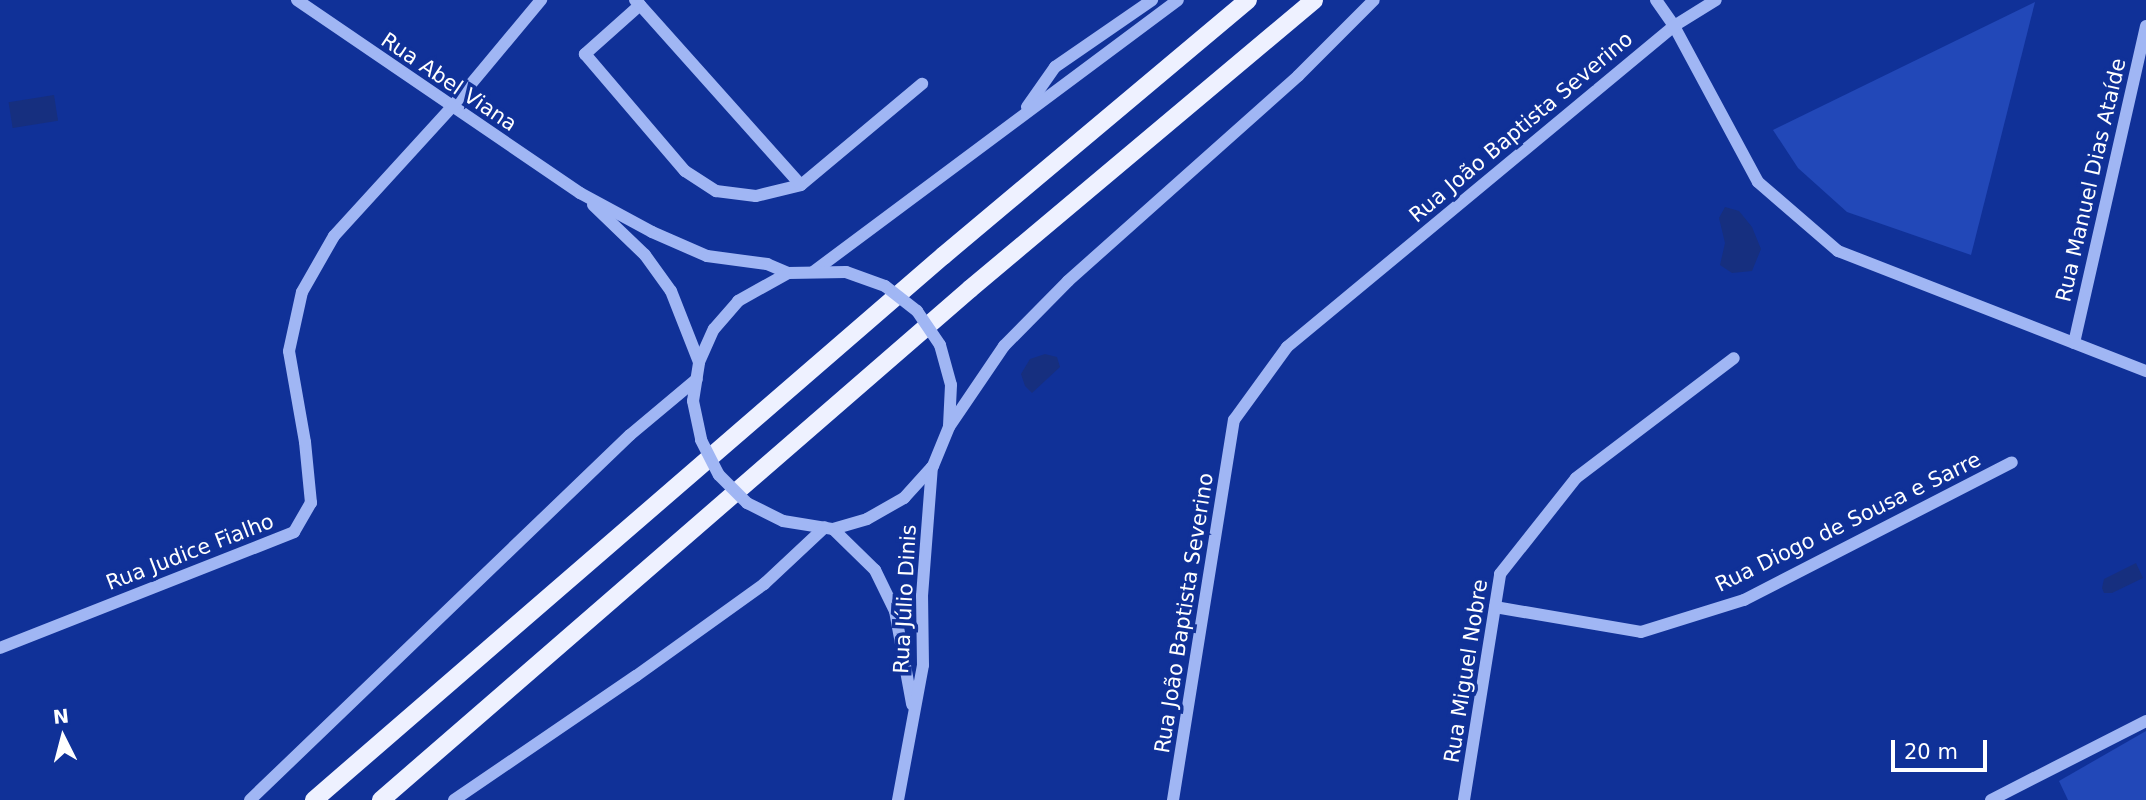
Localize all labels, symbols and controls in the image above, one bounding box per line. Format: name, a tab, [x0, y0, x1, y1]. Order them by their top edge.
street label: Rua João Baptista Severino	[1404, 26, 1638, 228]
street label: Rua Abel Viana	[376, 27, 522, 137]
street label: Rua Manuel Dias Ataíde	[2051, 56, 2131, 304]
street label: Rua Diogo de Sousa e Sarre	[1711, 447, 1985, 597]
street label: Rua João Baptista Severino	[1149, 471, 1219, 755]
street label: Rua Judice Fialho	[103, 508, 277, 596]
street label: Rua Júlio Dinis	[889, 524, 921, 674]
street label: Rua Miguel Nobre	[1439, 577, 1493, 765]
north arrow	[28, 702, 98, 772]
text: N	[52, 704, 70, 728]
scale bar	[1894, 726, 1990, 770]
text: 20 m	[1904, 740, 1958, 764]

